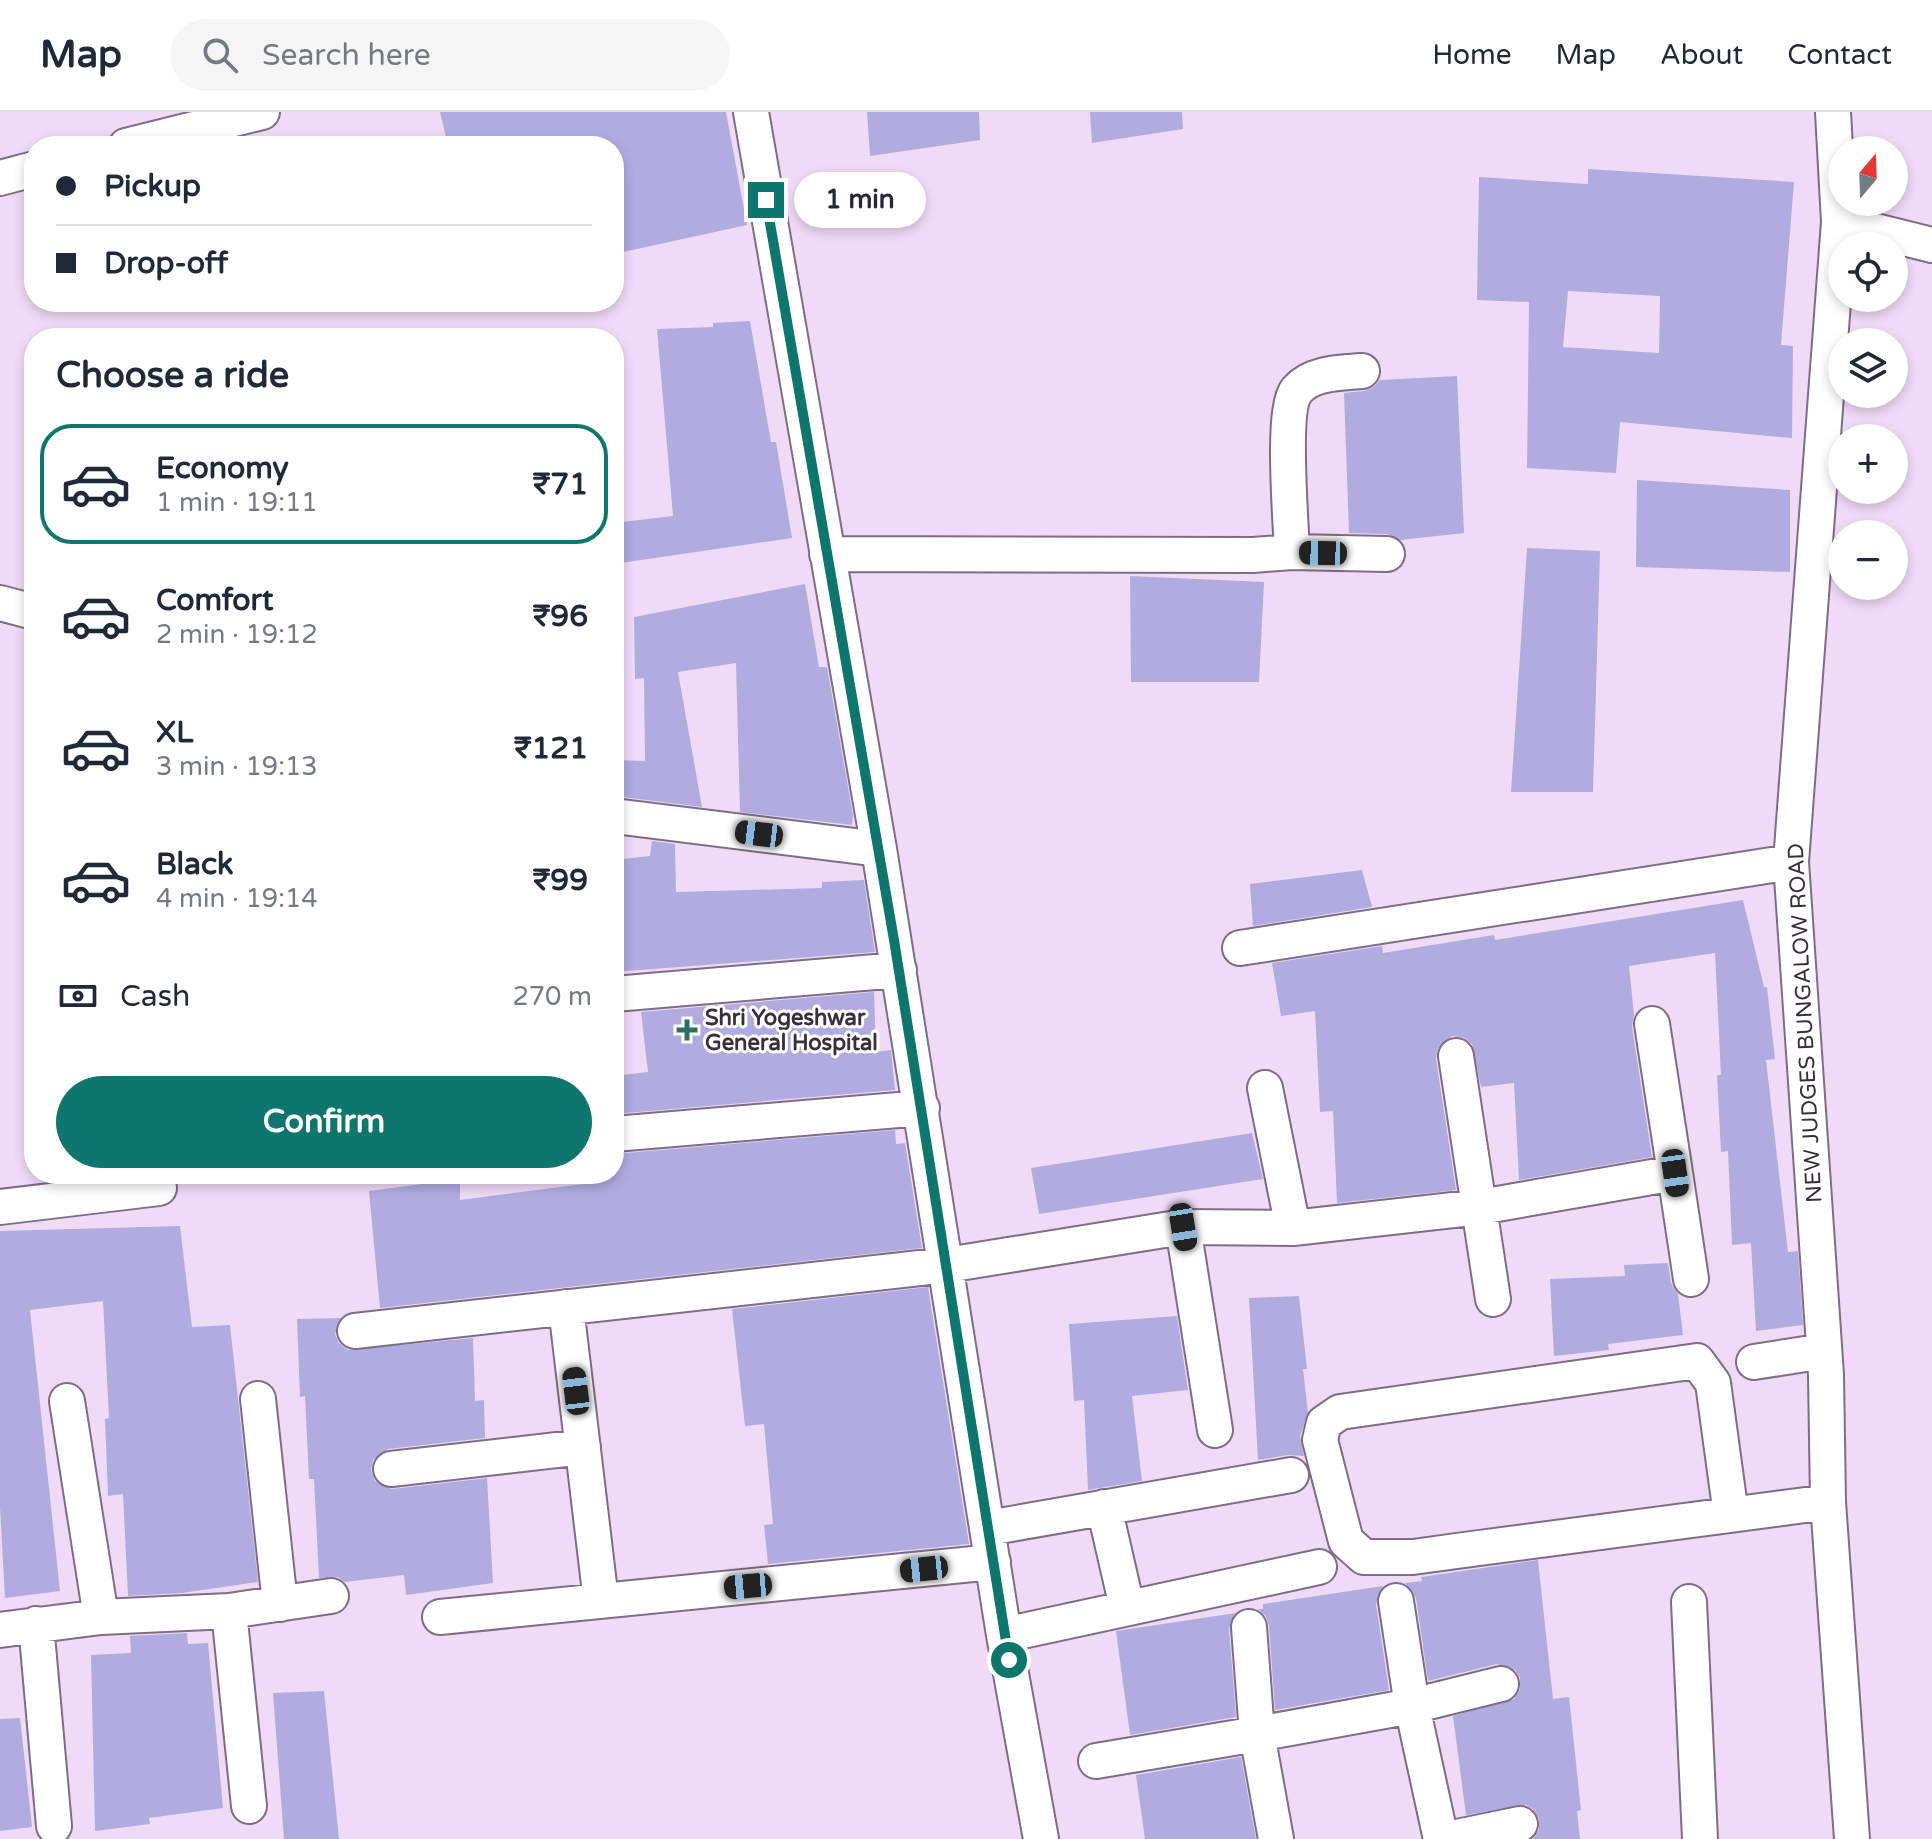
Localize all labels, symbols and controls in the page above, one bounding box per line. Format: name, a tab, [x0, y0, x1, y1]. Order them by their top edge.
search box	[170, 19, 730, 91]
text: Map	[40, 32, 122, 78]
icon: search	[198, 33, 242, 77]
text: Search here	[262, 37, 431, 74]
text: Home	[1432, 38, 1512, 72]
text: Map	[1556, 38, 1616, 72]
text: About	[1660, 38, 1743, 72]
text: Contact	[1787, 38, 1892, 72]
north arrow	[1828, 136, 1908, 216]
map controls	[1828, 136, 1908, 600]
text: Pickup	[104, 168, 201, 205]
callout: 1 min	[794, 172, 926, 228]
route end	[748, 182, 784, 218]
text: 1 min	[825, 184, 895, 215]
button: locate	[1828, 232, 1908, 312]
text: Drop-off	[104, 245, 228, 282]
button: layers	[1828, 328, 1908, 408]
text: Choose a ride	[56, 354, 289, 397]
button: +	[1828, 424, 1908, 504]
icon: car	[60, 448, 132, 520]
text: Economy	[156, 450, 289, 487]
text: ₹71	[533, 466, 588, 503]
text: 1 min · 19:11	[156, 487, 318, 518]
button: −	[1828, 520, 1908, 600]
car	[1299, 541, 1347, 565]
icon: car	[60, 580, 132, 652]
text: Comfort	[156, 582, 274, 619]
text: ₹96	[533, 598, 588, 635]
text: 2 min · 19:12	[156, 619, 318, 650]
icon: car	[60, 712, 132, 784]
text: XL	[156, 714, 193, 751]
text: ₹121	[514, 730, 588, 767]
text: 3 min · 19:13	[156, 751, 318, 782]
car	[734, 819, 784, 849]
street label: NEW JUDGES BUNGALOW ROAD	[1783, 842, 1827, 1204]
icon: car	[60, 844, 132, 916]
text: Black	[156, 846, 233, 883]
text: ₹99	[533, 862, 588, 899]
text: 4 min · 19:14	[156, 883, 318, 914]
icon: cash	[56, 974, 100, 1018]
text: Cash	[120, 978, 190, 1015]
text: 270 m	[512, 981, 592, 1012]
place label: Shri Yogeshwar General Hospital	[705, 1005, 878, 1056]
marker: Shri Yogeshwar General Hospital	[676, 1019, 698, 1041]
button: Confirm	[56, 1076, 592, 1168]
car	[1660, 1148, 1690, 1198]
car	[1167, 1201, 1199, 1253]
car	[561, 1366, 591, 1416]
car	[899, 1555, 949, 1583]
car	[723, 1572, 773, 1600]
route start	[991, 1642, 1027, 1678]

